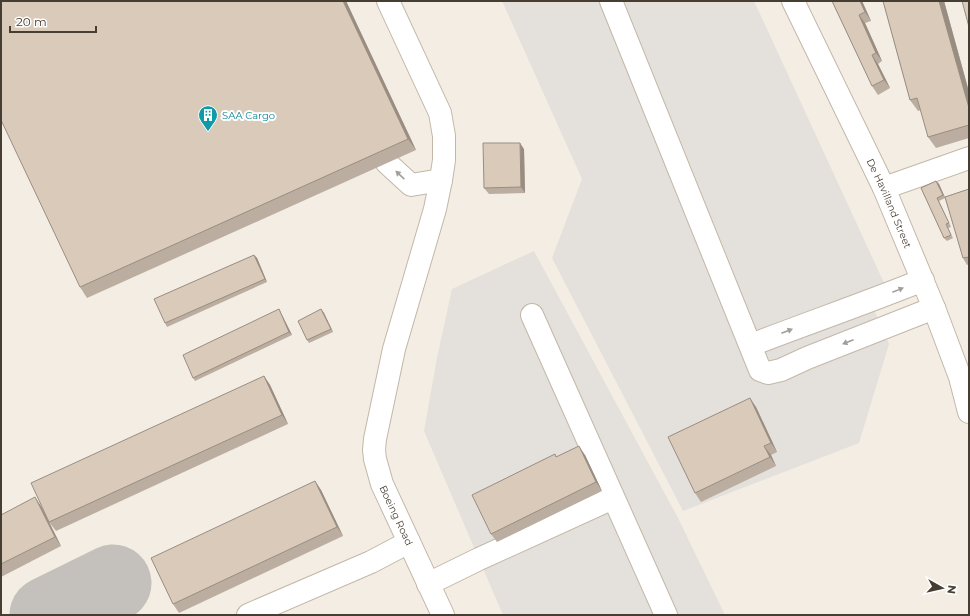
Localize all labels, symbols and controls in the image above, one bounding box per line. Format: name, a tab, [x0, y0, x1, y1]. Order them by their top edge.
scale bar	[10, 8, 96, 34]
text: 20 m	[16, 14, 47, 29]
building icon: SAA Cargo	[197, 104, 219, 132]
place label: SAA Cargo	[222, 109, 275, 122]
street label: De Havilland Street	[864, 156, 914, 250]
one-way arrow	[395, 170, 405, 180]
one-way arrow	[892, 287, 904, 293]
one-way arrow	[782, 328, 794, 334]
one-way arrow	[842, 340, 854, 346]
street label: Boeing Road	[376, 483, 416, 548]
north arrow	[922, 568, 962, 608]
text: N	[944, 584, 959, 595]

